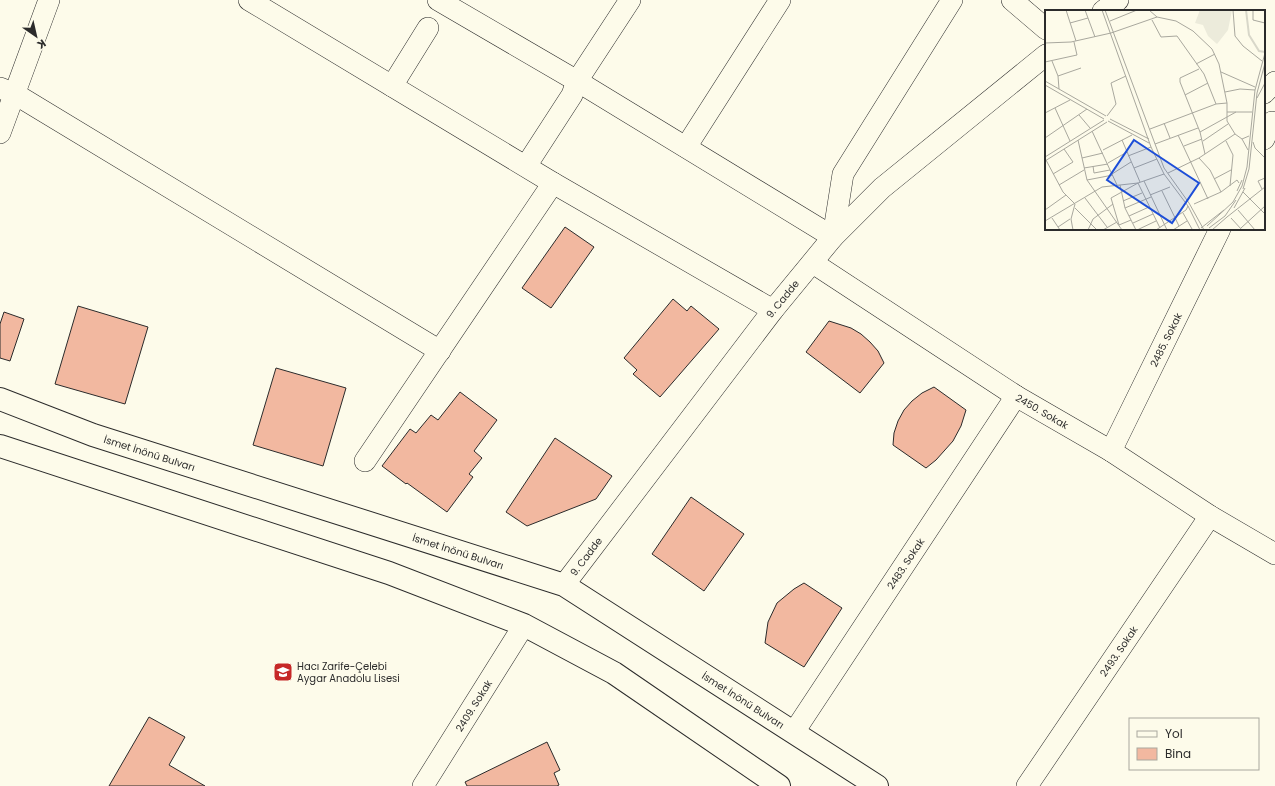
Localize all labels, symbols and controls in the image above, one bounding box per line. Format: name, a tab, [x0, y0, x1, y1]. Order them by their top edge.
inset map	[1045, 10, 1265, 230]
north arrow	[16, 16, 56, 56]
text: K	[34, 36, 49, 53]
street label: 9. Cadde	[762, 276, 802, 321]
street label: 2485. Sokak	[1146, 309, 1186, 369]
street label: 2450. Sokak	[1013, 390, 1072, 433]
street label: İsmet İnönü Bulvarı	[102, 431, 197, 475]
street label: İsmet İnönü Bulvarı	[411, 530, 506, 573]
street label: 9. Cadde	[566, 534, 605, 579]
street label: 2483. Sokak	[883, 534, 928, 592]
street label: 2493. Sokak	[1096, 622, 1142, 679]
place label: Hacı Zarife-Çelebi Aygar Anadolu Lisesi	[297, 659, 400, 686]
school or university icon: Hacı Zarife-Çelebi Aygar Anadolu Lisesi	[272, 661, 294, 683]
street label: İsmet İnönü Bulvarı	[699, 668, 787, 732]
street label: 2409. Sokak	[452, 676, 496, 734]
legend	[1129, 718, 1259, 770]
text: Yol	[1165, 725, 1183, 742]
text: Bina	[1165, 745, 1191, 762]

